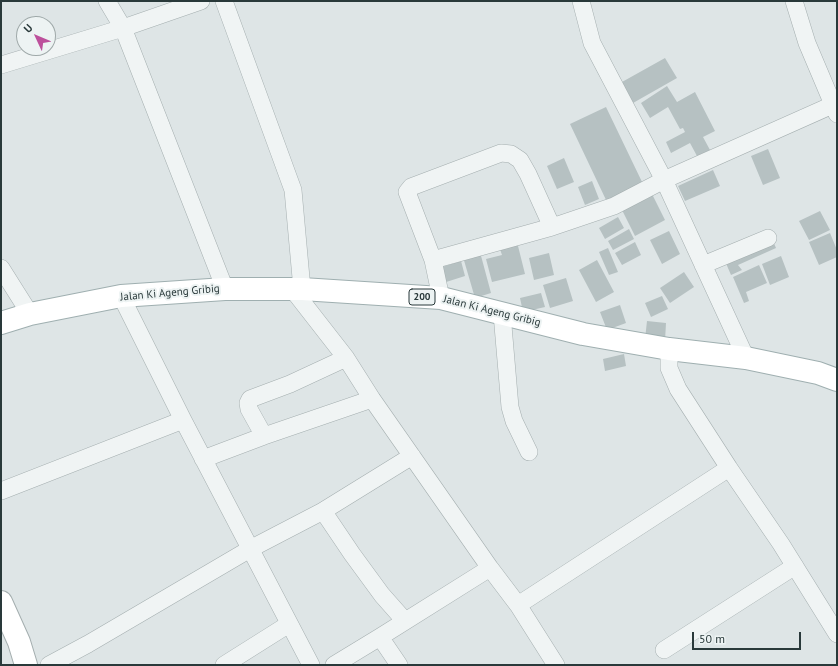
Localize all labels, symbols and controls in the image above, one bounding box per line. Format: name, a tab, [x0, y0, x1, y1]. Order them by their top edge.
north arrow	[16, 16, 56, 56]
text: U	[21, 21, 36, 36]
street label: Jalan Ki Ageng Gribig	[120, 282, 220, 304]
road number: 200	[409, 289, 435, 305]
street label: Jalan Ki Ageng Gribig	[442, 293, 542, 329]
scale bar	[694, 624, 803, 650]
text: 50 m	[699, 631, 725, 646]

